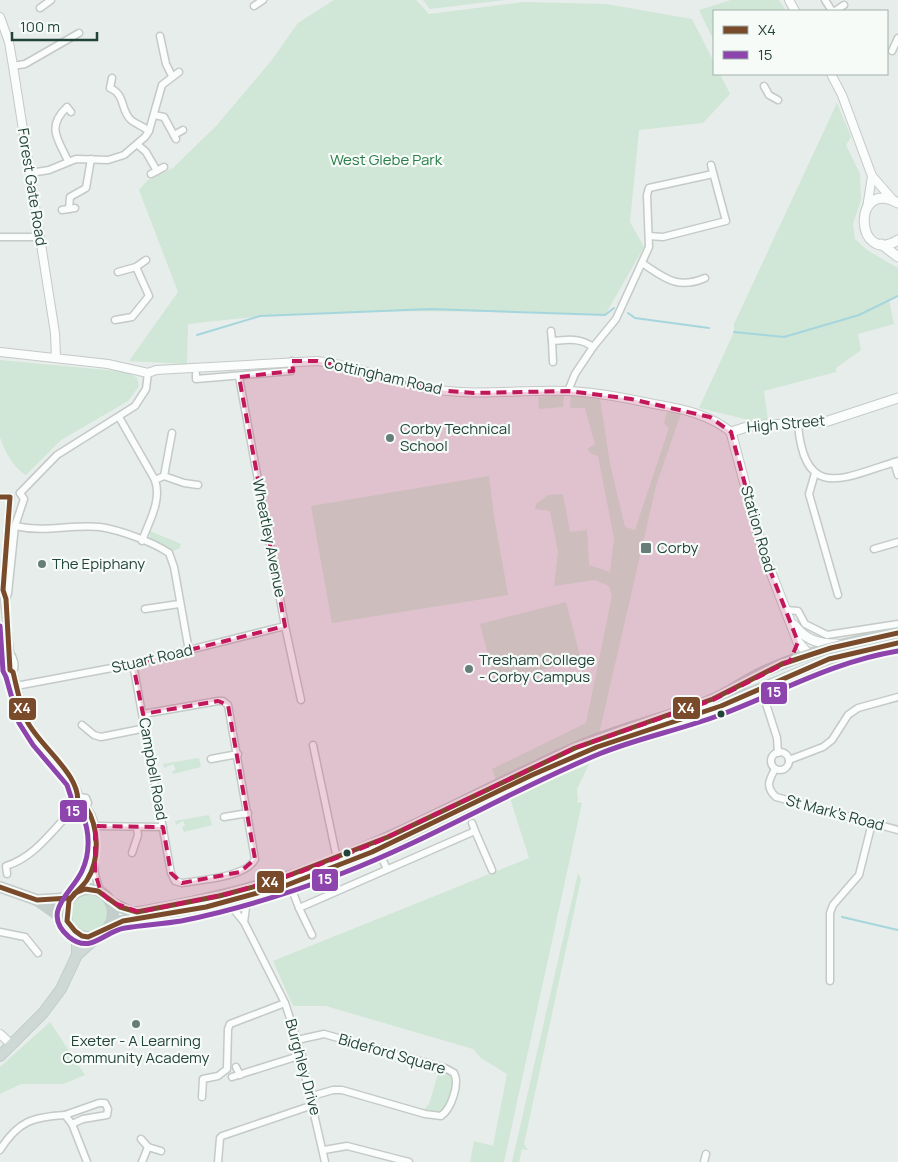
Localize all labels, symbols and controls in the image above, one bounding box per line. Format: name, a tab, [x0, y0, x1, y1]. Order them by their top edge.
scale bar	[12, 10, 98, 42]
legend	[713, 10, 888, 75]
text: 100 m	[20, 16, 60, 37]
text: X4	[758, 19, 776, 40]
text: 15	[758, 44, 773, 65]
street label: Forest Gate Road	[13, 126, 52, 247]
park label: West Glebe Park	[330, 149, 443, 170]
street label: Cottingham Road	[322, 352, 444, 399]
street label: High Street	[746, 410, 826, 437]
place label: Corby Technical School	[400, 418, 511, 456]
marker: Corby Technical School	[384, 432, 396, 444]
street label: Wheatley Avenue	[248, 477, 291, 599]
street label: Station Road	[736, 483, 781, 575]
place label: Corby	[657, 537, 698, 558]
marker: Corby	[639, 541, 653, 555]
place label: The Epiphany	[52, 553, 145, 574]
marker: The Epiphany	[36, 558, 48, 570]
street label: Stuart Road	[109, 639, 194, 678]
place label: Tresham College - Corby Campus	[479, 649, 595, 687]
marker: Tresham College - Corby Campus	[463, 663, 475, 675]
line badge: 15	[760, 681, 788, 705]
text: 15	[767, 682, 781, 701]
line badge: X4	[672, 696, 701, 720]
line badge: X4	[8, 697, 37, 721]
text: X4	[13, 698, 31, 717]
text: X4	[677, 698, 695, 717]
unlabelled marker	[716, 709, 726, 719]
street label: Campbell Road	[134, 716, 173, 822]
street label: St Mark's Road	[784, 789, 886, 836]
line badge: 15	[59, 799, 88, 823]
text: 15	[66, 801, 80, 820]
unlabelled marker	[342, 848, 352, 858]
line badge: 15	[311, 868, 339, 892]
text: 15	[318, 869, 332, 888]
line badge: X4	[256, 870, 285, 894]
text: X4	[261, 872, 279, 891]
street label: Burghley Drive	[281, 1016, 327, 1118]
marker: Exeter - A Learning Community Academy	[130, 1018, 142, 1030]
street label: Bideford Square	[336, 1028, 449, 1079]
place label: Exeter - A Learning Community Academy	[63, 1030, 210, 1068]

